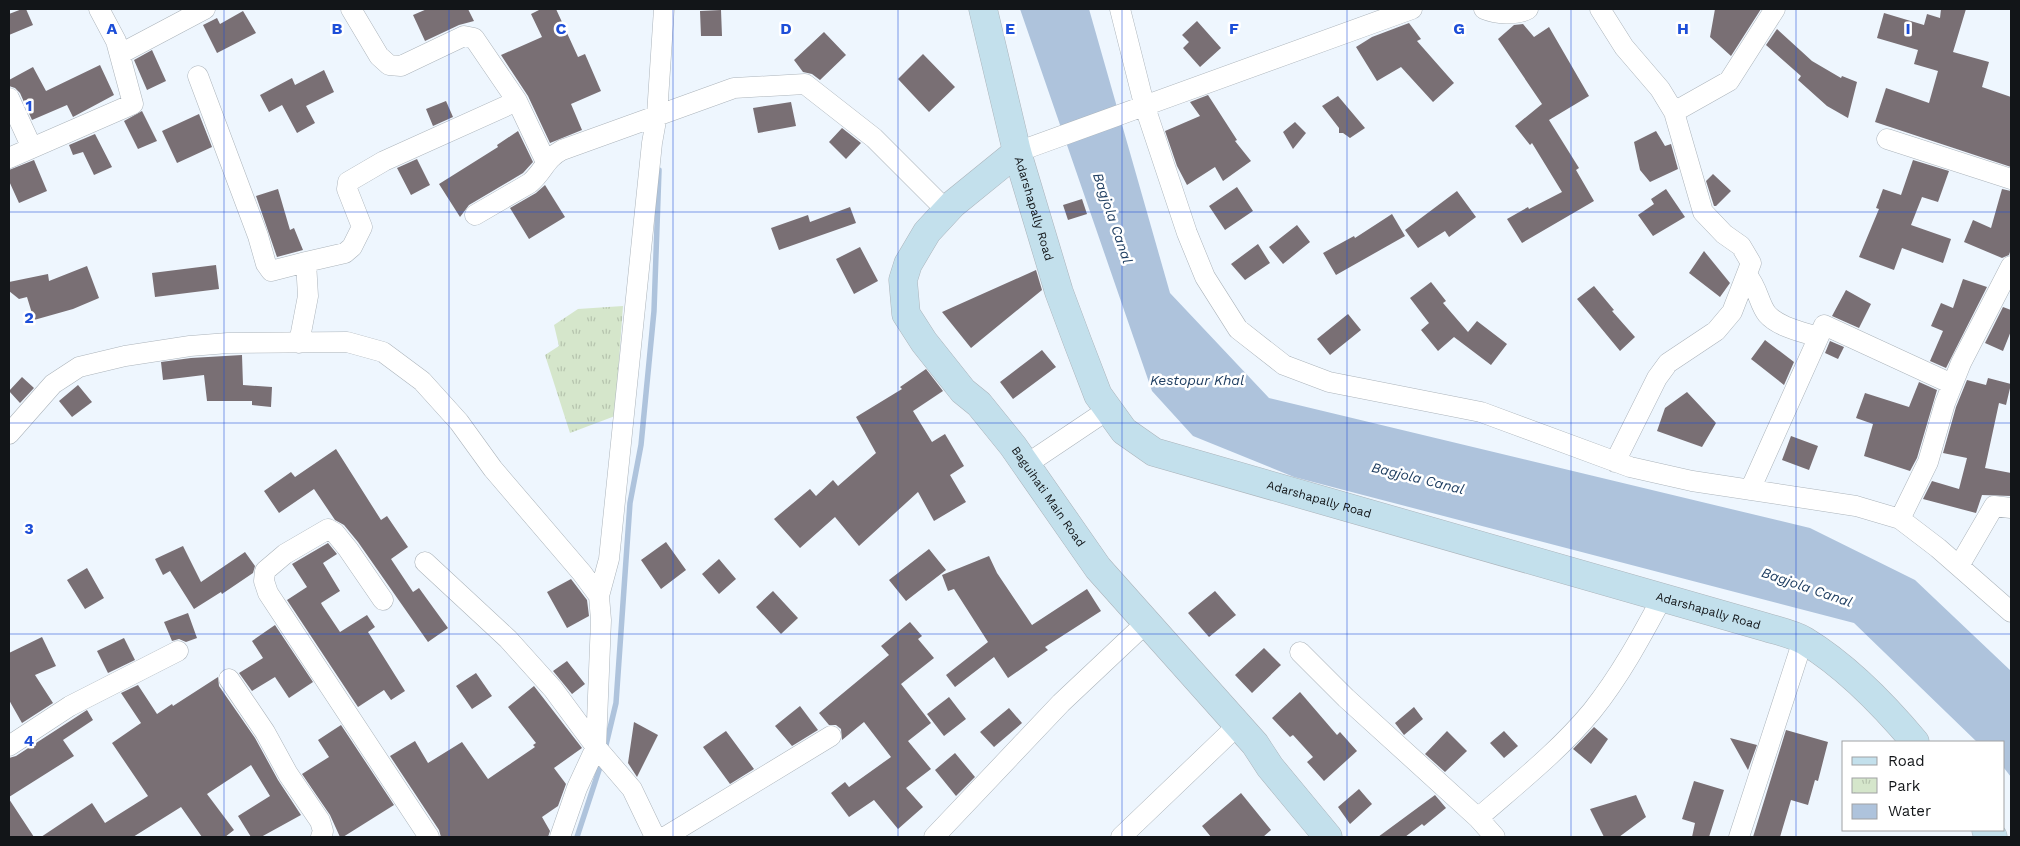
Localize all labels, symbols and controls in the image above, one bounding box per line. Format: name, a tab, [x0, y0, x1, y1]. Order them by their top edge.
text: A	[107, 19, 118, 38]
text: B	[332, 19, 343, 38]
text: C	[556, 19, 567, 38]
text: D	[780, 19, 792, 38]
text: E	[1005, 19, 1015, 38]
text: F	[1229, 19, 1239, 38]
text: G	[1453, 19, 1465, 38]
text: H	[1677, 19, 1689, 38]
text: I	[1905, 19, 1911, 38]
text: 1	[26, 96, 32, 115]
street label: Adarshapally Road	[1012, 155, 1056, 262]
water label: Bagjola Canal	[1090, 171, 1136, 265]
text: 2	[24, 308, 34, 327]
water label: Kestopur Khal	[1150, 372, 1244, 388]
street label: Baguihati Main Road	[1008, 444, 1088, 549]
water label: Bagjola Canal	[1370, 459, 1466, 497]
street label: Adarshapally Road	[1265, 478, 1373, 521]
text: 3	[24, 519, 34, 538]
water label: Bagjola Canal	[1760, 564, 1854, 610]
street label: Adarshapally Road	[1655, 589, 1762, 632]
text: 4	[24, 731, 34, 750]
legend	[1842, 741, 2005, 831]
text: Road	[1888, 752, 1925, 770]
text: Park	[1888, 777, 1921, 795]
text: Water	[1888, 802, 1931, 820]

